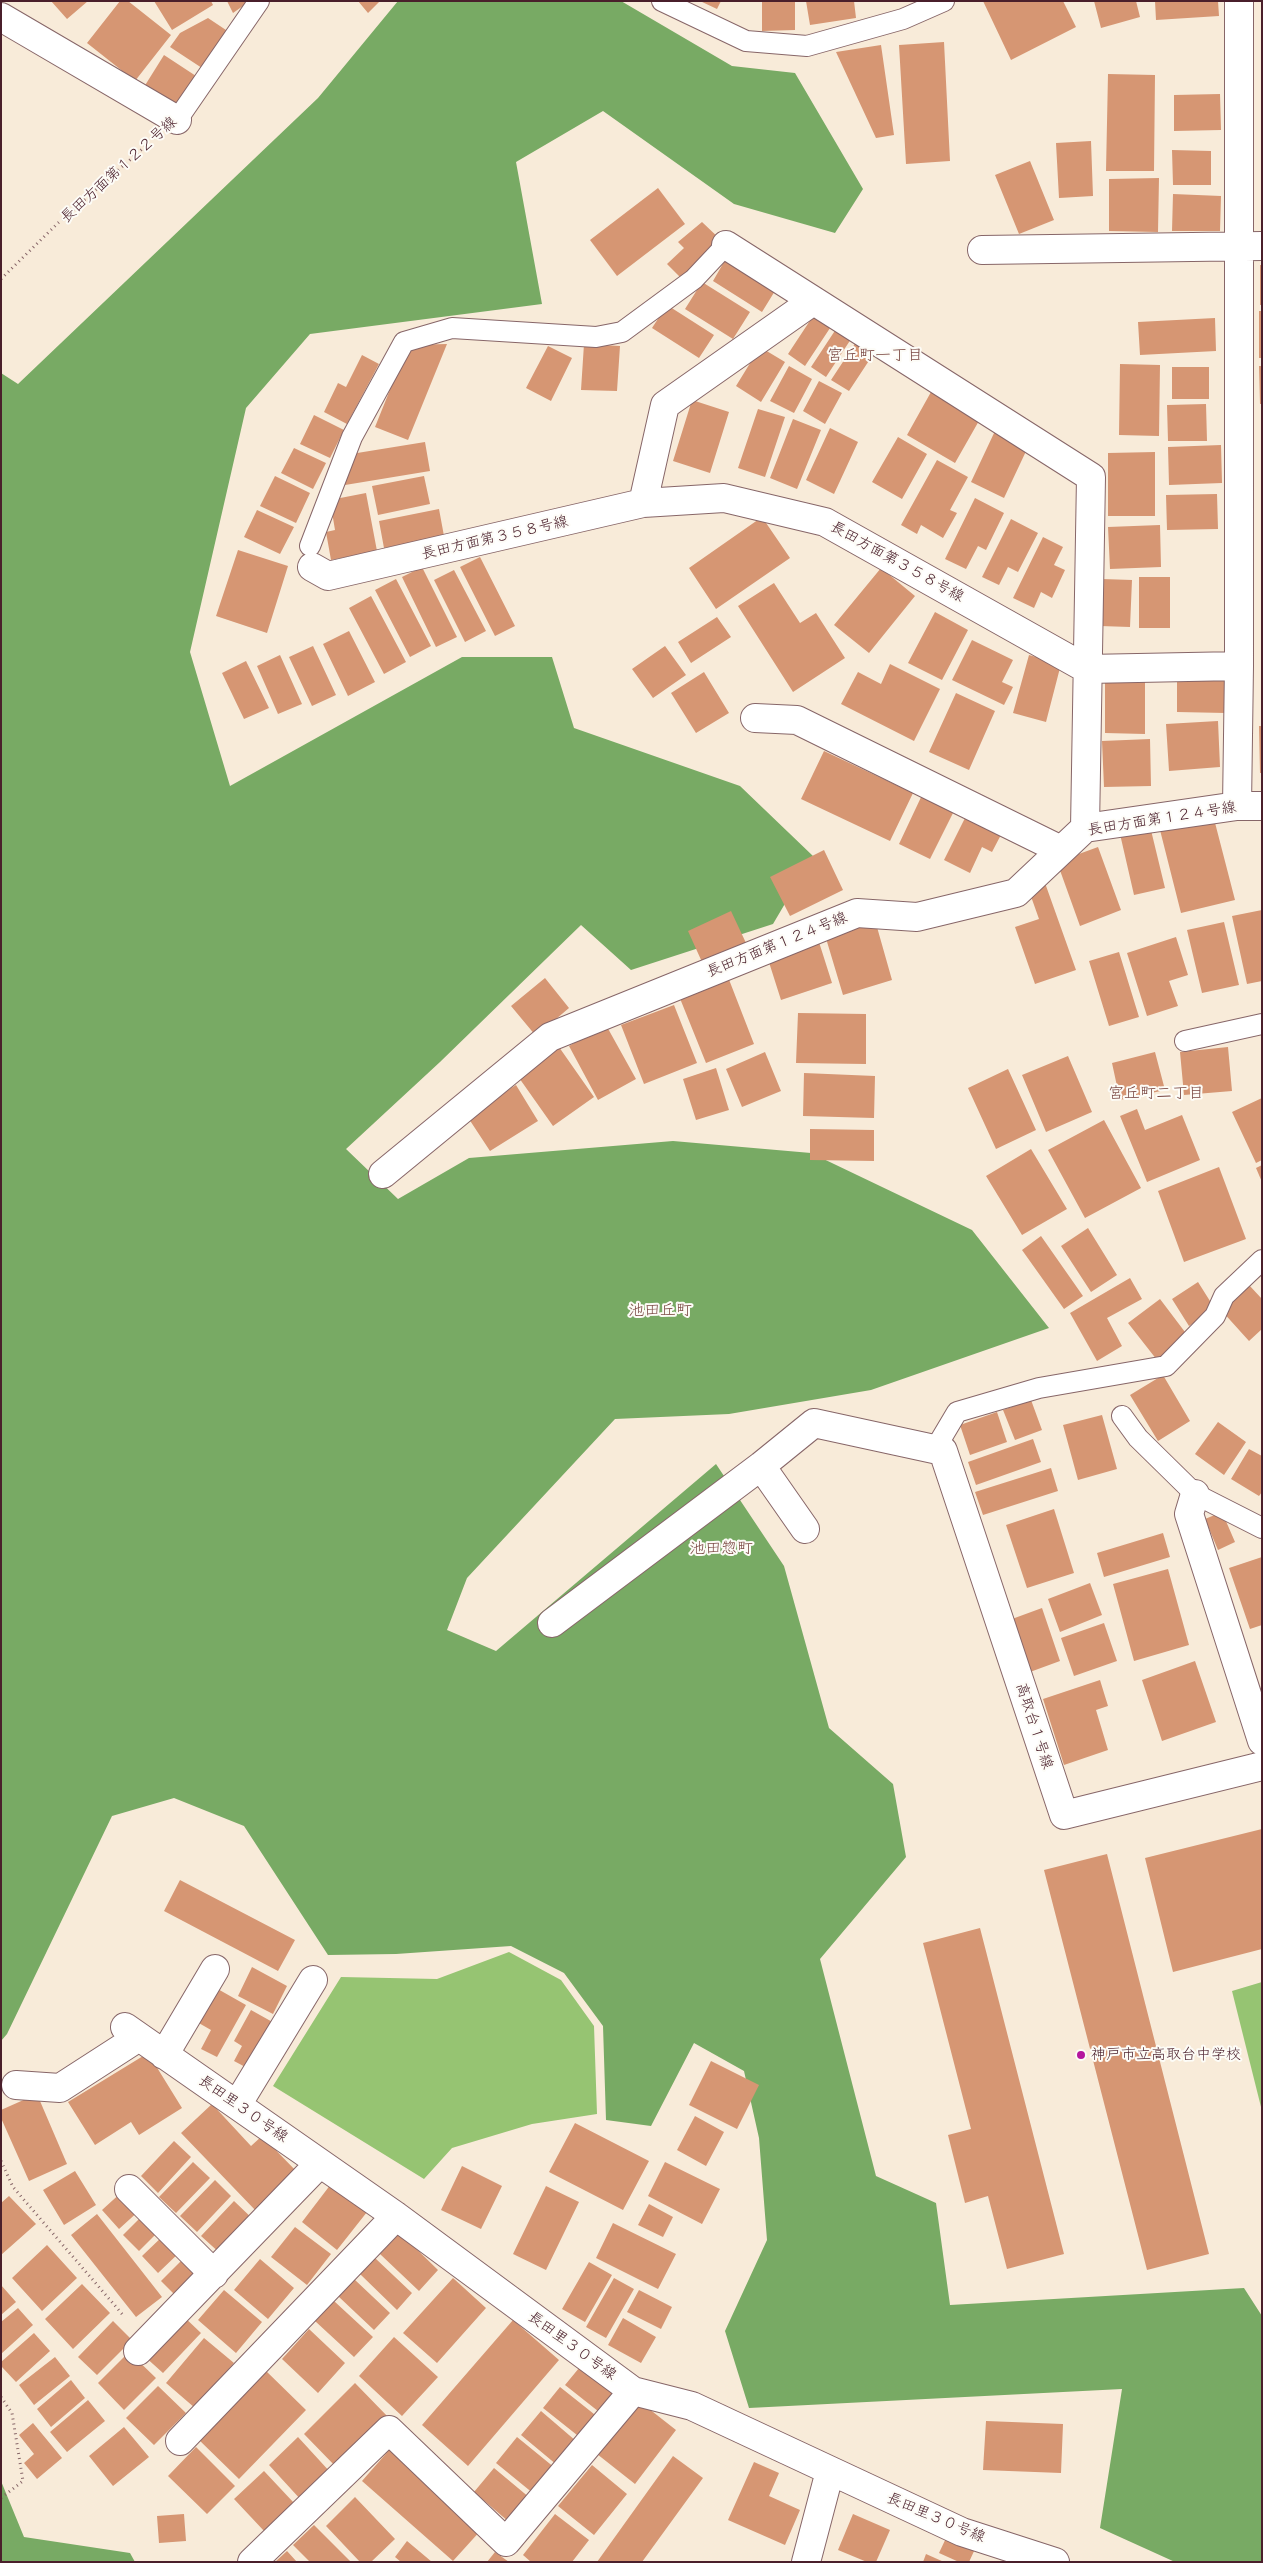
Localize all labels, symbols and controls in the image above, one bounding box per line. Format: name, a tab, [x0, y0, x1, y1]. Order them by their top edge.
street label: 長田方面第１２２号線	[57, 113, 181, 227]
district label: 宮丘町一丁目	[827, 346, 923, 366]
street label: 長田方面第３５８号線	[420, 512, 570, 564]
street label: 長田方面第３５８号線	[827, 518, 967, 606]
street label: 長田方面第１２４号線	[1087, 798, 1237, 840]
street label: 長田方面第１２４号線	[704, 909, 850, 981]
district label: 宮丘町二丁目	[1108, 1084, 1204, 1104]
district label: 池田丘町	[628, 1301, 692, 1321]
district label: 池田惣町	[689, 1539, 753, 1559]
street label: 高取台１号線	[1012, 1680, 1056, 1772]
place label: 神戸市立高取台中学校	[1091, 2046, 1241, 2064]
marker: 神戸市立高取台中学校	[1075, 2049, 1087, 2061]
street label: 長田里３０号線	[195, 2072, 291, 2146]
street label: 長田里３０号線	[524, 2308, 620, 2384]
street label: 長田里３０号線	[884, 2489, 988, 2547]

